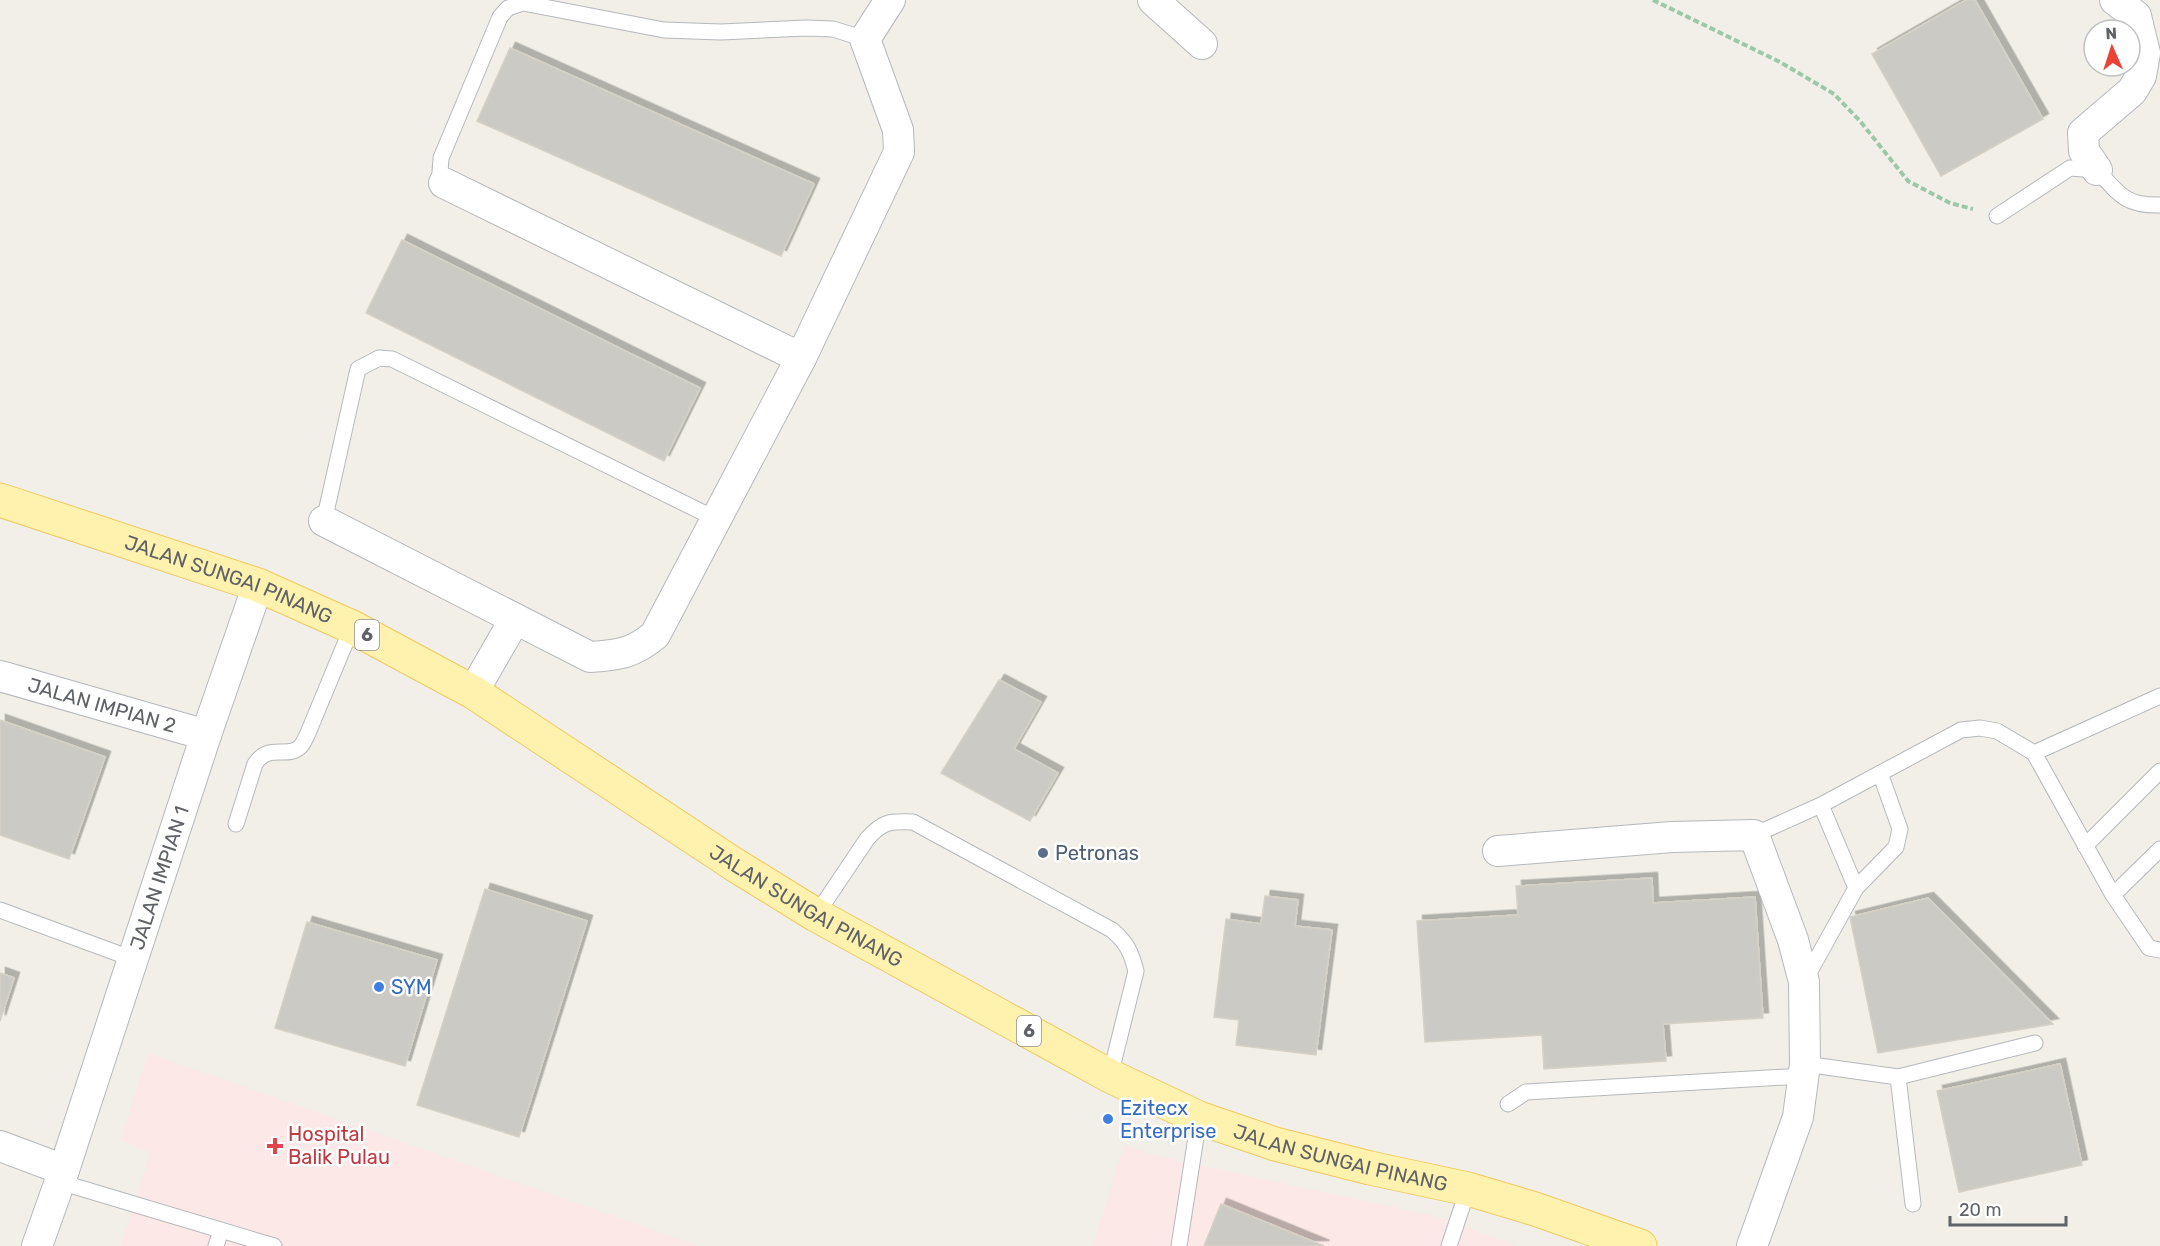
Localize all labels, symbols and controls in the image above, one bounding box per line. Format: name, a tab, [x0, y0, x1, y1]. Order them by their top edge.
north arrow	[2082, 18, 2142, 78]
text: N	[2105, 24, 2117, 43]
street label: JALAN SUNGAI PINANG	[122, 530, 336, 629]
road number: 6	[355, 620, 379, 650]
street label: JALAN IMPIAN 2	[25, 673, 179, 738]
street label: JALAN IMPIAN 1	[125, 803, 194, 953]
street label: JALAN SUNGAI PINANG	[705, 840, 907, 972]
place label: Petronas	[1055, 841, 1139, 865]
marker: Petronas	[1036, 846, 1050, 860]
place label: SYM	[391, 975, 432, 999]
marker: SYM	[372, 980, 386, 994]
road number: 6	[1017, 1016, 1041, 1046]
place label: Ezitecx Enterprise	[1120, 1096, 1216, 1143]
marker: Ezitecx Enterprise	[1101, 1112, 1115, 1126]
street label: JALAN SUNGAI PINANG	[1230, 1119, 1450, 1196]
place label: Hospital Balik Pulau	[288, 1122, 390, 1169]
marker: Hospital Balik Pulau	[266, 1137, 284, 1155]
scale bar	[1950, 1189, 2066, 1227]
text: 20 m	[1959, 1199, 2001, 1221]

